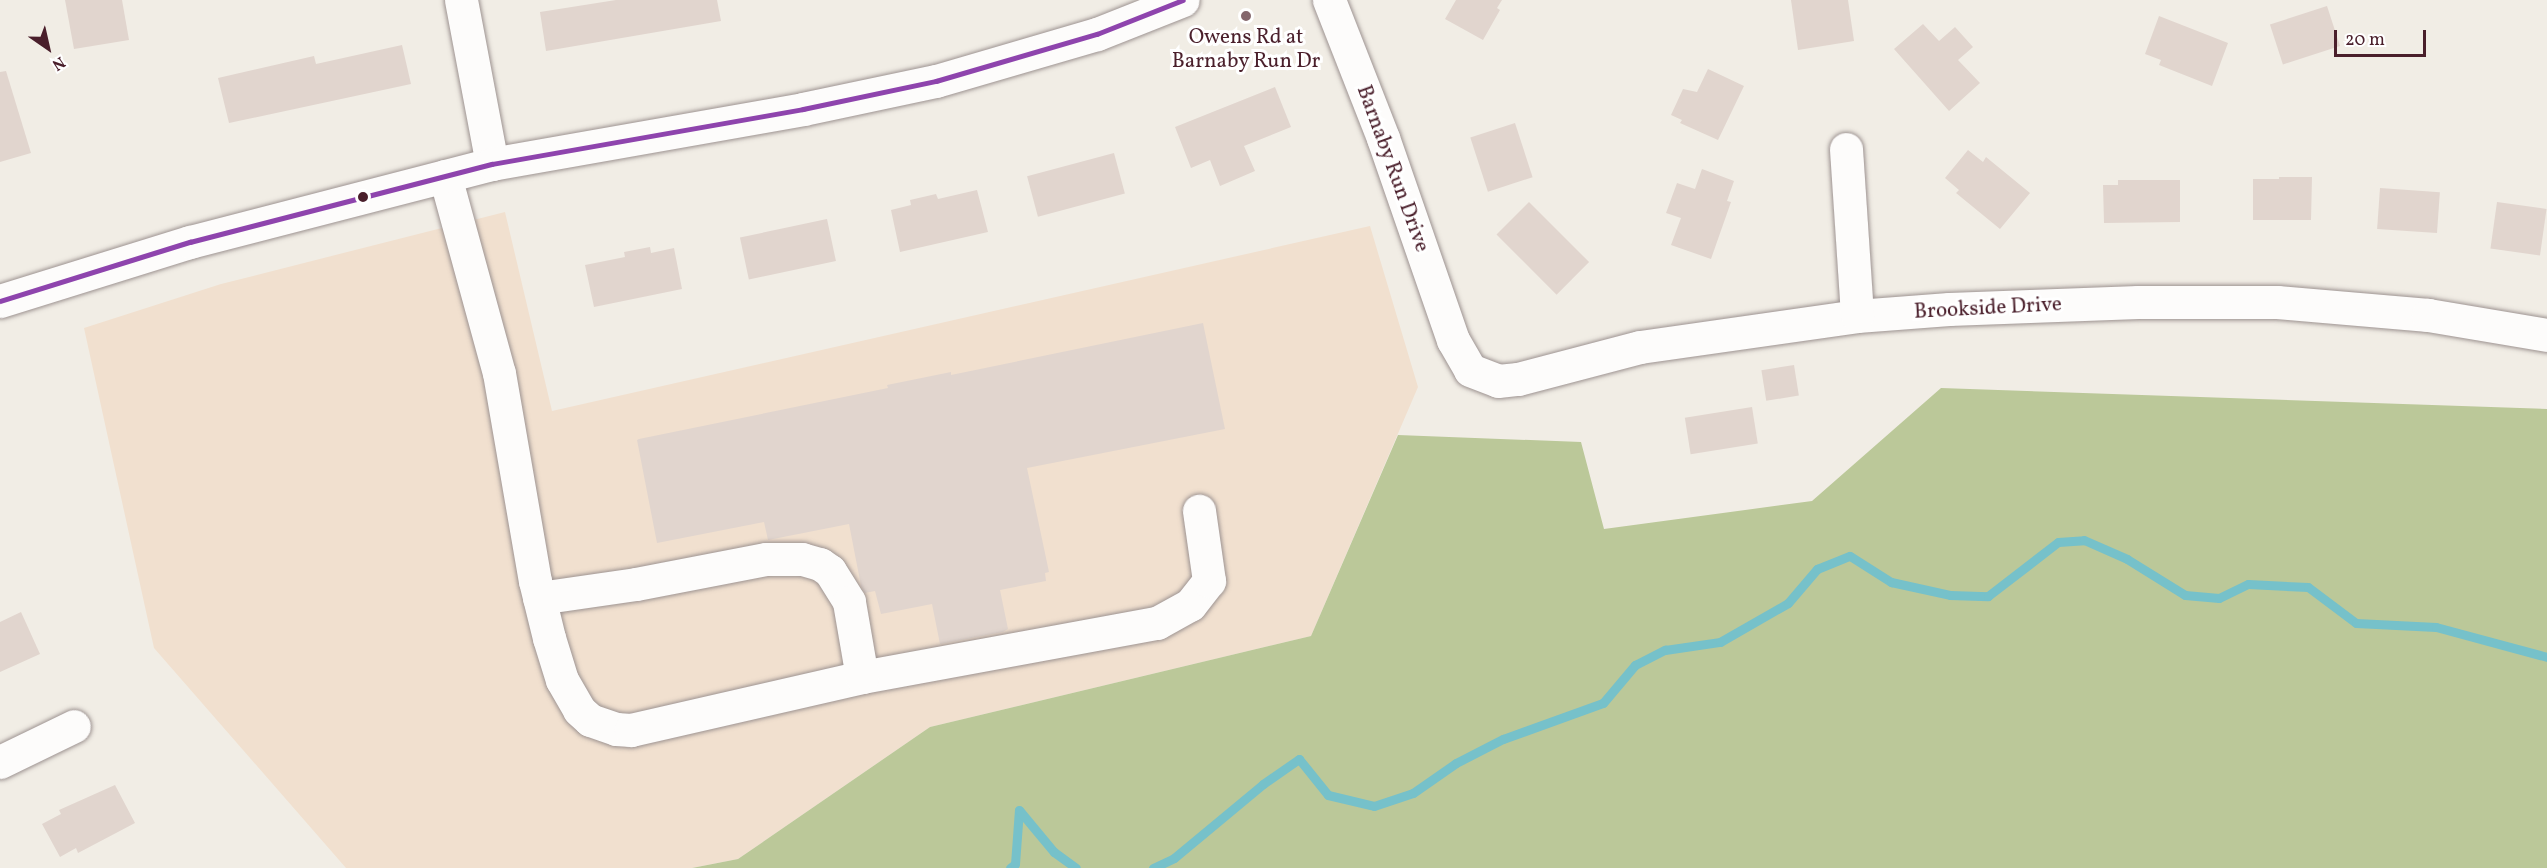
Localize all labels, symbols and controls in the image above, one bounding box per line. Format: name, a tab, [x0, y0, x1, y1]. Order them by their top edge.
marker: Owens Rd at Barnaby Run Dr	[1239, 9, 1253, 23]
north arrow	[18, 18, 78, 78]
scale bar	[2337, 18, 2428, 56]
place label: Owens Rd at Barnaby Run Dr	[1171, 25, 1321, 75]
text: 20 m	[2345, 28, 2385, 53]
text: N	[47, 51, 69, 75]
street label: Barnaby Run Drive	[1350, 82, 1434, 256]
unlabelled marker	[357, 191, 369, 203]
street label: Brookside Drive	[1913, 293, 2063, 325]

